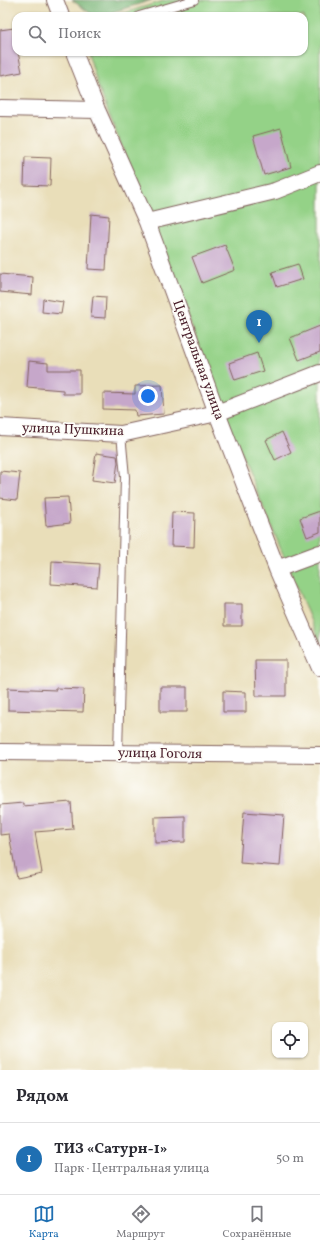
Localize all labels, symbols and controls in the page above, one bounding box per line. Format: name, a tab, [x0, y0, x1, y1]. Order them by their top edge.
search box	[12, 12, 308, 56]
icon: search	[26, 23, 48, 45]
text: Поиск	[58, 24, 101, 45]
street label: Центральная улица	[167, 297, 229, 423]
pin: 1	[246, 310, 272, 343]
your location	[138, 386, 158, 406]
street label: улица Пушкина	[21, 419, 125, 441]
street label: улица Гоголя	[118, 744, 202, 764]
map controls	[272, 1022, 308, 1058]
button: locate	[272, 1022, 308, 1058]
text: Рядом	[16, 1085, 69, 1108]
text: ТИЗ «Сатурн-1»	[54, 1139, 167, 1160]
text: 1	[26, 1150, 32, 1168]
text: 50 m	[276, 1150, 304, 1168]
text: Парк · Центральная улица	[54, 1160, 210, 1178]
tab: Карта	[29, 1203, 59, 1242]
tab: Маршрут	[116, 1203, 165, 1242]
tab: Сохранённые	[223, 1203, 291, 1242]

